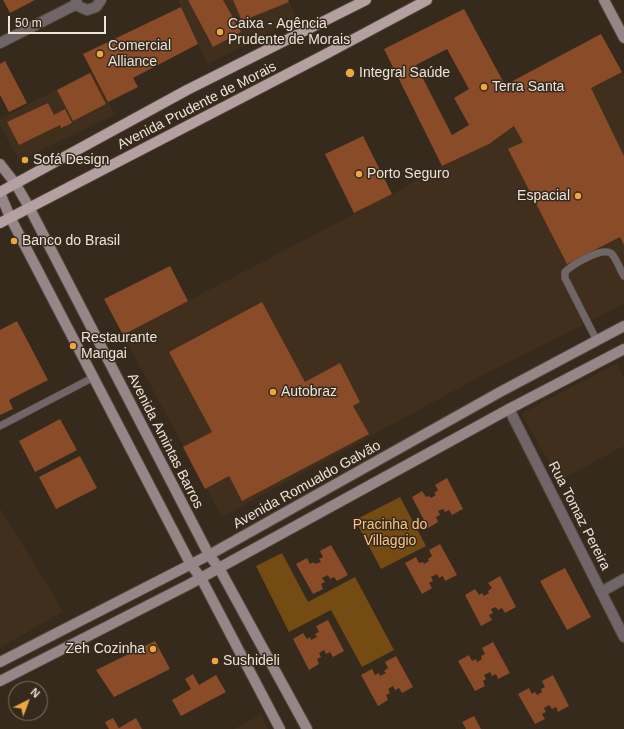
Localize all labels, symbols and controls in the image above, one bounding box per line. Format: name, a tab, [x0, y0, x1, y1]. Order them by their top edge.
scale bar	[10, 8, 108, 34]
text: 50 m	[15, 16, 42, 30]
place label: Caixa - Agência Prudente de Morais	[228, 16, 350, 48]
marker: Caixa - Agência Prudente de Morais	[215, 27, 225, 37]
place label: Comercial Alliance	[108, 38, 171, 70]
marker: Comercial Alliance	[95, 49, 105, 59]
street label: Avenida Prudente de Morais	[115, 58, 279, 154]
place label: Integral Saúde	[359, 65, 450, 81]
marker: Integral Saúde	[344, 67, 356, 79]
place label: Terra Santa	[492, 79, 564, 95]
marker: Terra Santa	[479, 82, 489, 92]
place label: Sofá Design	[33, 152, 109, 168]
marker: Sofá Design	[20, 155, 30, 165]
place label: Porto Seguro	[367, 166, 449, 182]
marker: Porto Seguro	[354, 169, 364, 179]
place label: Espacial	[517, 188, 570, 204]
marker: Espacial	[573, 191, 583, 201]
place label: Banco do Brasil	[22, 233, 120, 249]
marker: Banco do Brasil	[9, 236, 19, 246]
place label: Restaurante Mangai	[81, 330, 157, 362]
marker: Restaurante Mangai	[68, 341, 78, 351]
street label: Avenida Amintas Barros	[123, 370, 207, 512]
place label: Autobraz	[281, 384, 337, 400]
marker: Autobraz	[268, 387, 278, 397]
street label: Avenida Romualdo Galvão	[230, 437, 384, 533]
street label: Rua Tomaz Pereira	[544, 459, 614, 573]
park label: Pracinha do Villaggio	[353, 517, 427, 550]
place label: Zeh Cozinha	[66, 641, 145, 657]
marker: Zeh Cozinha	[148, 644, 158, 654]
place label: Sushideli	[223, 653, 280, 669]
marker: Sushideli	[210, 656, 220, 666]
north arrow	[8, 681, 48, 721]
text: N	[28, 686, 42, 700]

